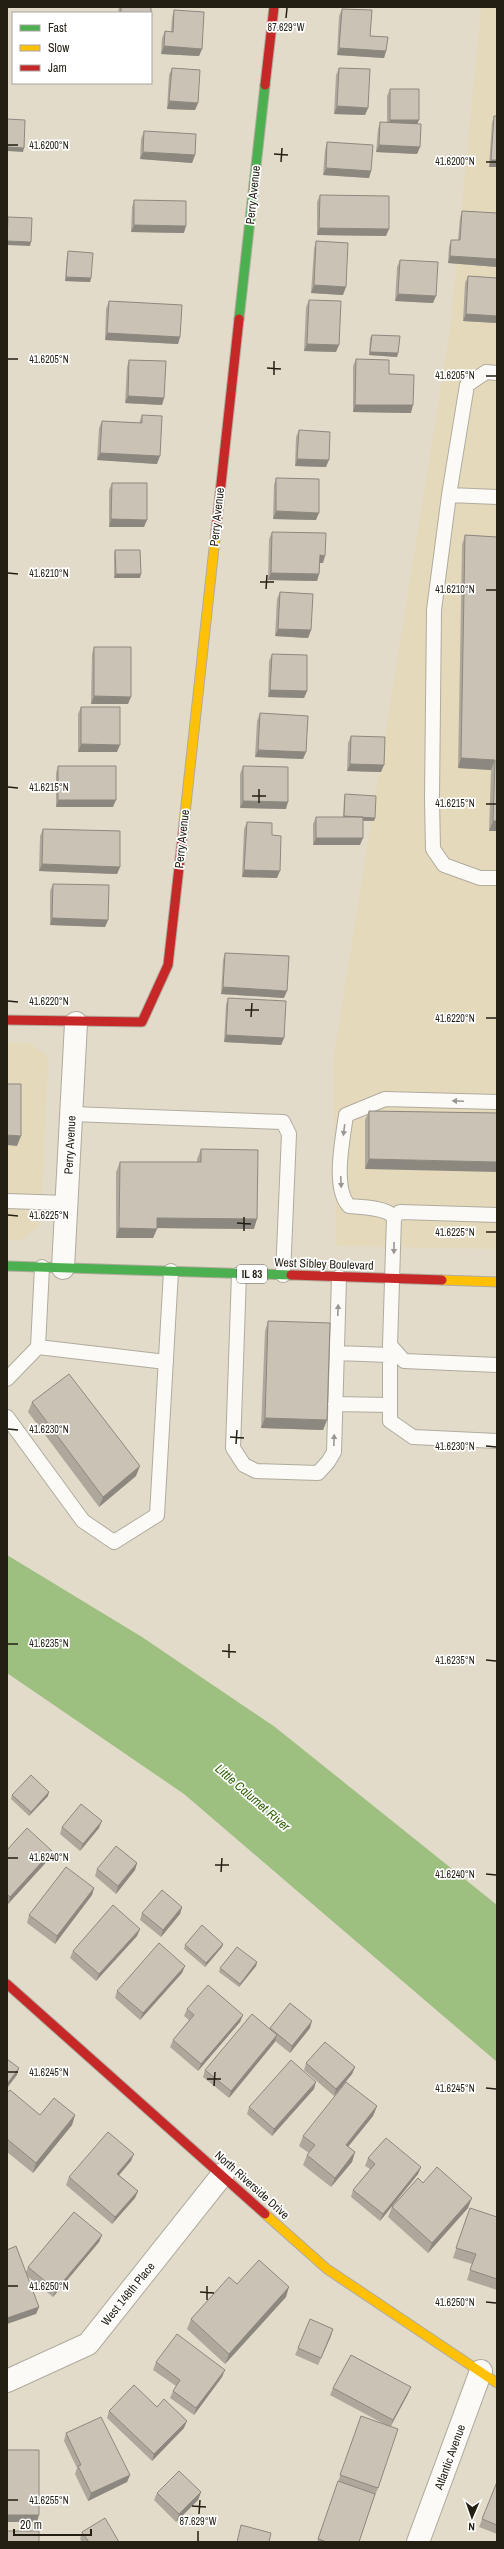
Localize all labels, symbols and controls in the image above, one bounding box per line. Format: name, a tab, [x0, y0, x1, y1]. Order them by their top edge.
legend	[12, 12, 152, 84]
text: Fast	[48, 20, 67, 36]
text: 87.629°W	[268, 21, 305, 34]
text: Slow	[48, 40, 70, 56]
text: Jam	[48, 60, 67, 76]
text: 41.6200°N	[29, 139, 69, 152]
text: 41.6200°N	[435, 155, 475, 168]
street label: Perry Avenue	[242, 165, 264, 225]
text: 41.6205°N	[29, 353, 69, 366]
text: 41.6205°N	[435, 369, 475, 382]
street label: Perry Avenue	[206, 487, 228, 547]
text: 41.6210°N	[29, 567, 69, 580]
text: 41.6210°N	[435, 583, 475, 596]
text: 41.6215°N	[29, 781, 69, 794]
text: 41.6215°N	[435, 797, 475, 810]
street label: Perry Avenue	[171, 809, 193, 869]
text: 41.6220°N	[29, 995, 69, 1008]
text: 41.6220°N	[435, 1012, 475, 1025]
one-way arrow	[451, 1098, 464, 1104]
street label: Perry Avenue	[60, 1115, 80, 1175]
one-way arrow	[341, 1124, 347, 1136]
one-way arrow	[338, 1176, 344, 1189]
text: 41.6225°N	[29, 1209, 69, 1222]
text: 41.6225°N	[435, 1226, 475, 1239]
one-way arrow	[390, 1242, 397, 1254]
street label: West Sibley Boulevard	[274, 1254, 374, 1274]
road number: IL 83	[237, 1265, 267, 1283]
one-way arrow	[335, 1303, 341, 1316]
text: 41.6230°N	[29, 1423, 69, 1436]
one-way arrow	[331, 1433, 337, 1446]
text: 41.6230°N	[435, 1440, 475, 1453]
text: 41.6235°N	[29, 1637, 69, 1650]
text: 41.6235°N	[435, 1654, 475, 1667]
water label: Little Calumet River	[212, 1760, 294, 1835]
text: 41.6240°N	[29, 1851, 69, 1864]
text: 41.6240°N	[435, 1868, 475, 1881]
text: 41.6245°N	[29, 2066, 69, 2079]
text: 41.6245°N	[435, 2082, 475, 2095]
street label: North Riverside Drive	[211, 2147, 293, 2223]
street label: West 148th Place	[98, 2259, 158, 2329]
text: 41.6250°N	[29, 2280, 69, 2293]
text: 41.6250°N	[435, 2296, 475, 2309]
street label: Atlantic Avenue	[430, 2422, 469, 2493]
text: 41.6255°N	[29, 2494, 69, 2507]
north arrow	[452, 2497, 492, 2537]
scale bar	[14, 2511, 91, 2537]
text: 87.629°W	[180, 2515, 217, 2528]
text: 20 m	[20, 2517, 42, 2533]
text: N	[468, 2520, 475, 2534]

